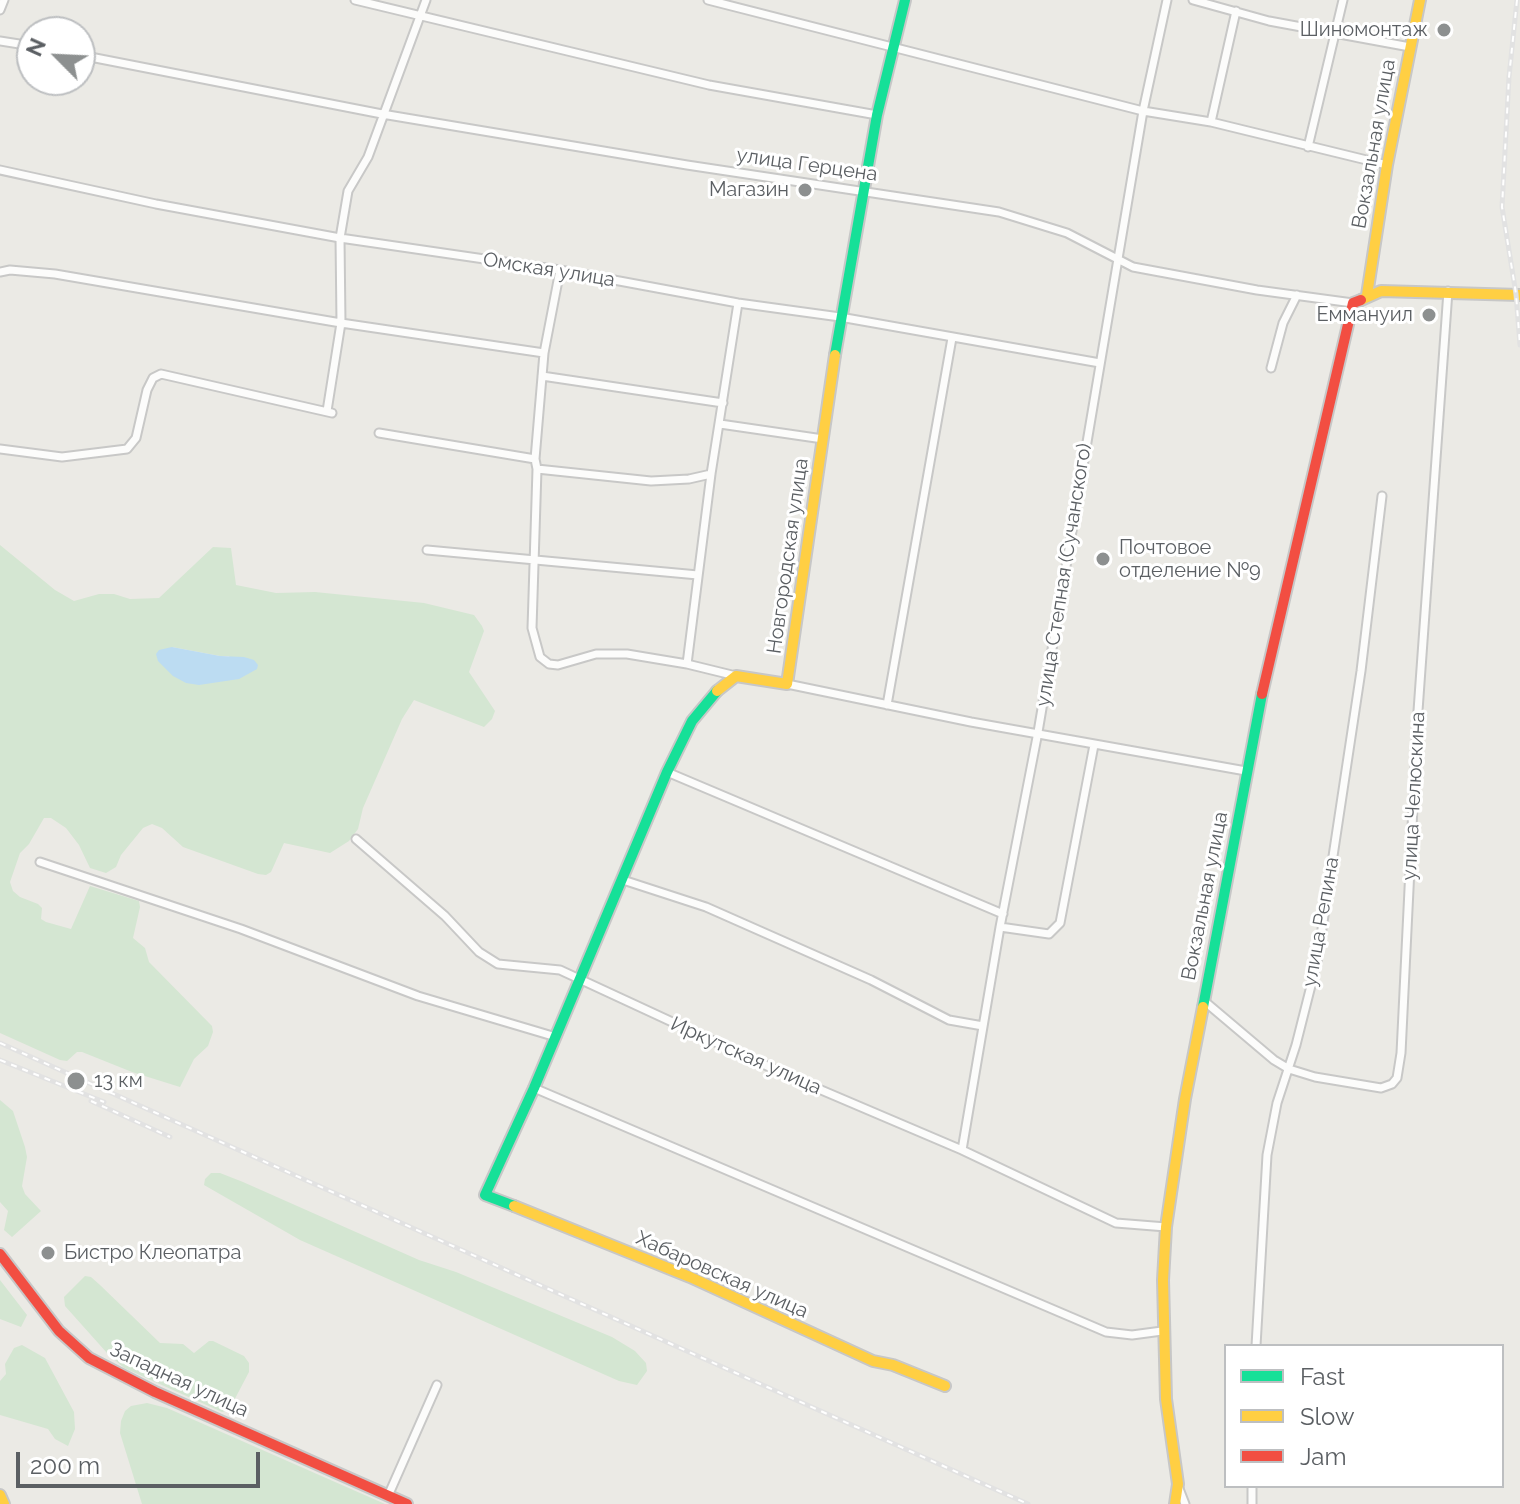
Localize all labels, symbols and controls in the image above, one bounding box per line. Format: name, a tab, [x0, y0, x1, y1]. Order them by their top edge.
north arrow	[16, 16, 96, 96]
place label: Шиномонтаж	[1300, 18, 1428, 42]
marker: Шиномонтаж	[1435, 21, 1453, 39]
text: N	[21, 34, 51, 60]
street label: Вокзальная улица	[1347, 57, 1401, 231]
street label: улица Герцена	[735, 143, 879, 187]
place label: Магазин	[709, 178, 789, 202]
marker: Магазин	[796, 181, 814, 199]
street label: Омская улица	[481, 248, 617, 292]
place label: Еммануил	[1316, 303, 1413, 327]
marker: Еммануил	[1420, 306, 1438, 324]
street label: улица Степная (Сучанского)	[1031, 442, 1097, 708]
street label: Новгородская улица	[762, 457, 814, 655]
place label: Почтовое отделение №9	[1119, 536, 1261, 583]
marker: Почтовое отделение №9	[1094, 550, 1112, 568]
street label: улица Челюскина	[1398, 711, 1430, 881]
street label: Вокзальная улица	[1177, 810, 1233, 982]
street label: улица Репина	[1298, 855, 1344, 989]
street label: Иркутская улица	[667, 1012, 825, 1100]
place label: 13 км	[94, 1069, 143, 1093]
marker: 13 км	[65, 1070, 87, 1092]
street label: Хабаровская улица	[632, 1226, 812, 1324]
place label: Бистро Клеопатра	[64, 1241, 241, 1265]
marker: Бистро Клеопатра	[39, 1244, 57, 1262]
street label: Западная улица	[106, 1337, 252, 1423]
legend	[1224, 1344, 1504, 1488]
text: Fast	[1300, 1362, 1345, 1391]
text: Slow	[1300, 1402, 1354, 1431]
scale bar	[20, 1436, 264, 1486]
text: Jam	[1300, 1442, 1346, 1471]
text: 200 m	[30, 1451, 100, 1480]

